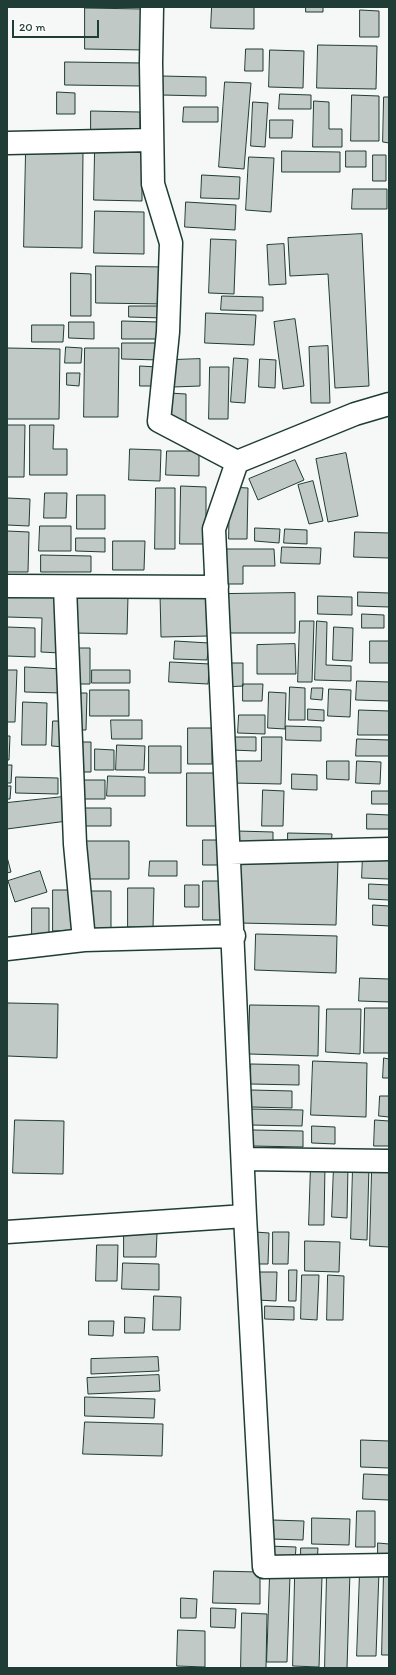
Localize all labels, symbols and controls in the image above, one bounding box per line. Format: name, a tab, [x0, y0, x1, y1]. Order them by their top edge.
scale bar	[14, 12, 101, 38]
text: 20 m	[19, 20, 46, 34]

